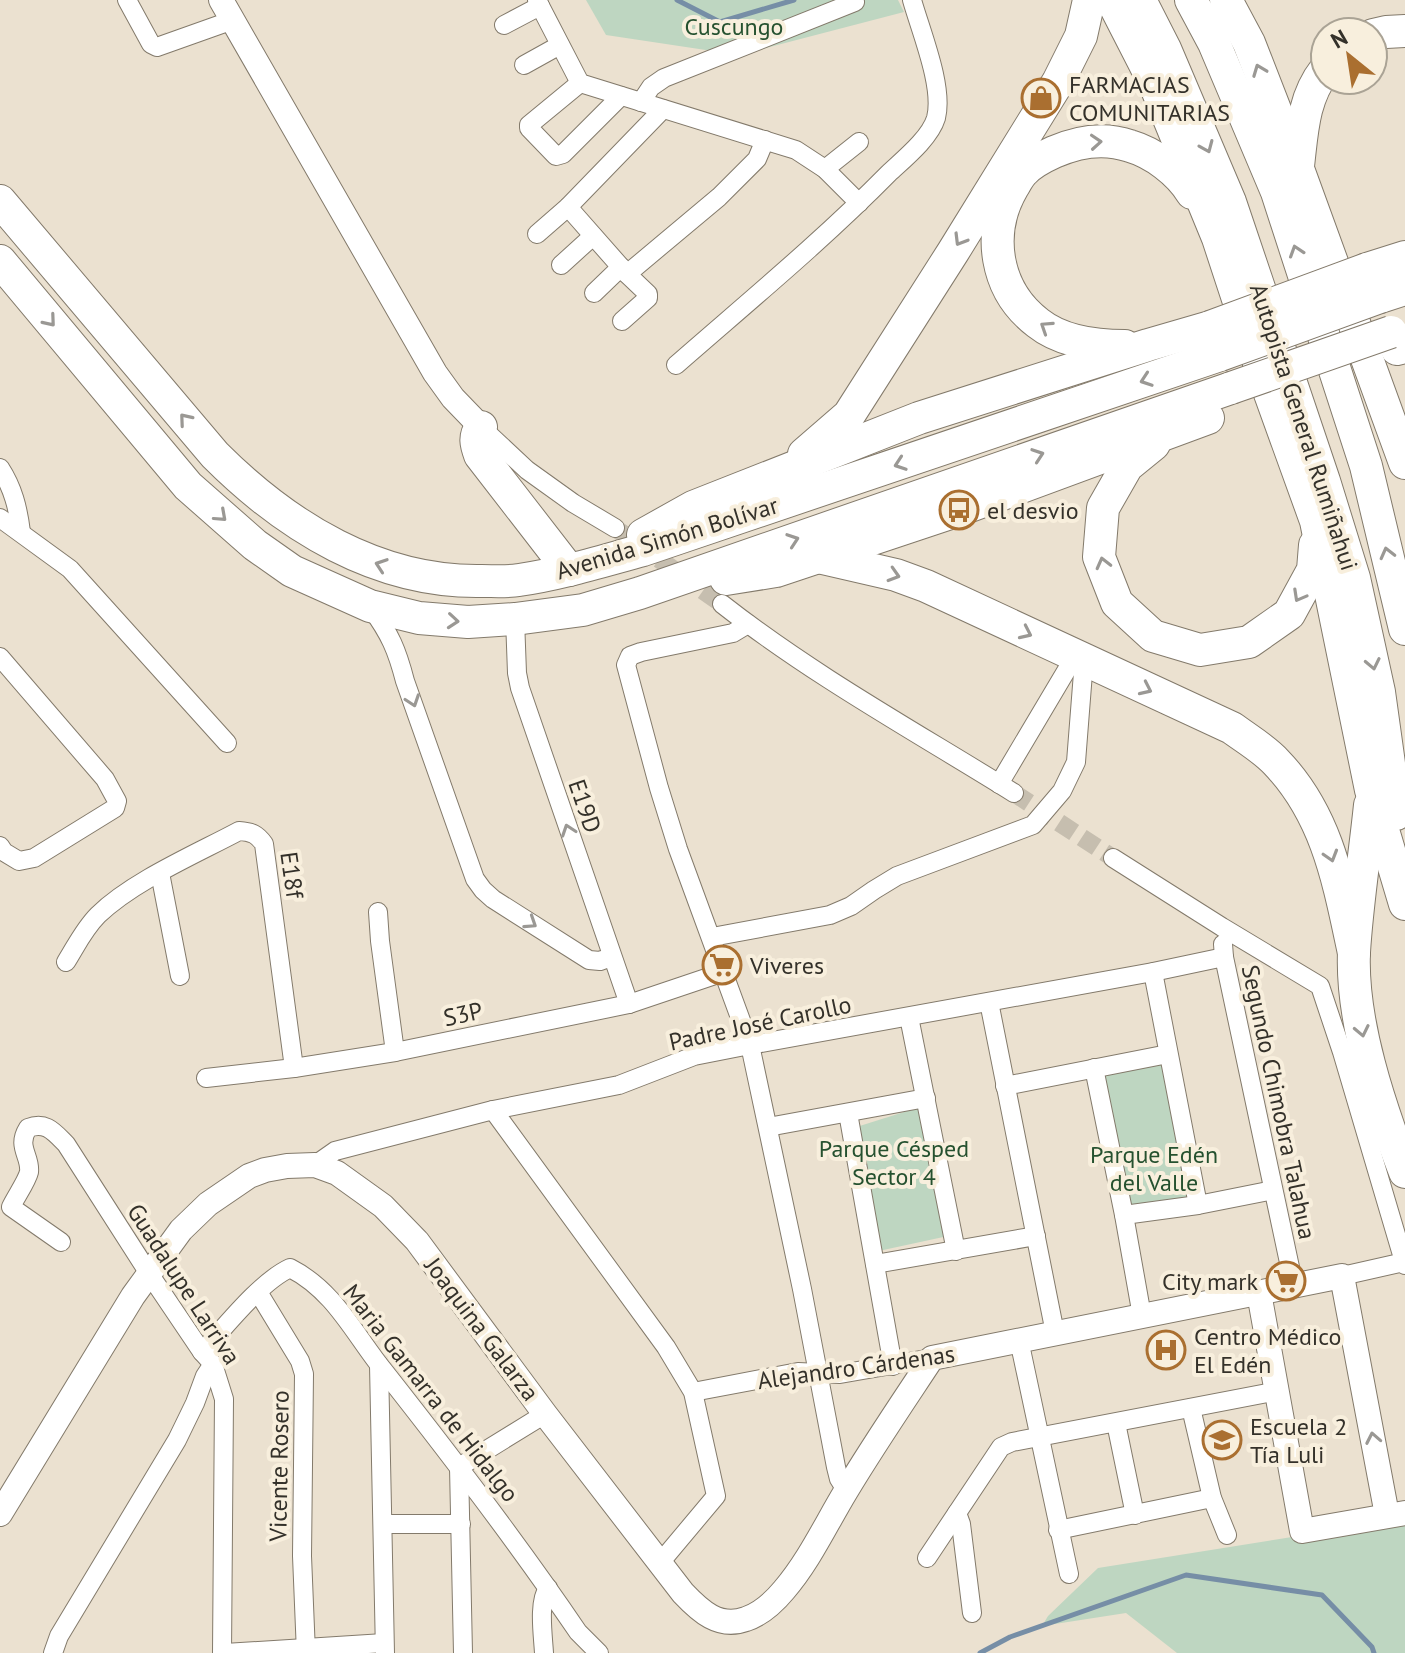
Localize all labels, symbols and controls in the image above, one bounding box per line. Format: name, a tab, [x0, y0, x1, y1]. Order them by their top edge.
park label: Cuscungo	[685, 11, 783, 42]
north arrow	[1309, 16, 1389, 96]
text: N	[1326, 23, 1352, 54]
one-way arrow	[1252, 64, 1269, 78]
place label: FARMACIAS COMUNITARIAS	[1069, 69, 1230, 128]
shop icon: FARMACIAS COMUNITARIAS	[1020, 77, 1062, 119]
one-way arrow	[1090, 134, 1103, 151]
one-way arrow	[1197, 140, 1214, 154]
one-way arrow	[955, 231, 970, 246]
one-way arrow	[1290, 244, 1306, 258]
street label: Autopista General Rumiñahui	[1243, 280, 1365, 574]
one-way arrow	[40, 311, 55, 326]
one-way arrow	[1040, 322, 1055, 337]
one-way arrow	[1140, 371, 1154, 387]
one-way arrow	[180, 414, 195, 429]
one-way arrow	[1030, 448, 1044, 464]
one-way arrow	[894, 454, 908, 470]
street label: Avenida Simón Bolívar	[552, 489, 782, 587]
bus stop icon: el desvio	[938, 489, 980, 531]
place label: el desvio	[987, 495, 1079, 526]
one-way arrow	[211, 507, 226, 521]
one-way arrow	[785, 534, 799, 550]
one-way arrow	[1380, 547, 1397, 560]
one-way arrow	[1095, 557, 1112, 570]
one-way arrow	[375, 558, 389, 574]
one-way arrow	[887, 566, 900, 582]
one-way arrow	[1293, 587, 1309, 601]
one-way arrow	[447, 612, 460, 629]
one-way arrow	[1018, 623, 1033, 639]
one-way arrow	[1364, 657, 1381, 670]
one-way arrow	[1138, 679, 1152, 695]
one-way arrow	[403, 694, 419, 708]
street label: E19D	[561, 775, 609, 837]
one-way arrow	[562, 824, 578, 838]
one-way arrow	[1322, 848, 1338, 862]
street label: E18f	[273, 850, 311, 902]
one-way arrow	[522, 914, 537, 929]
supermarket icon: Viveres	[701, 944, 743, 986]
place label: Viveres	[749, 950, 824, 981]
street label: Segundo Chimobra Talahua	[1235, 962, 1323, 1242]
street label: Padre José Carollo	[666, 989, 854, 1057]
street label: S3P	[441, 995, 485, 1033]
one-way arrow	[1353, 1024, 1370, 1037]
park label: Parque Césped Sector 4	[819, 1133, 969, 1192]
park label: Parque Edén del Valle	[1090, 1139, 1218, 1198]
street label: Guadalupe Larriva	[120, 1198, 248, 1370]
street label: Joaquina Galarza	[417, 1250, 546, 1407]
supermarket icon: City mark	[1265, 1260, 1307, 1302]
place label: City mark	[1162, 1266, 1258, 1297]
street label: Maria Gamarra de Hidalgo	[336, 1278, 526, 1508]
place label: Centro Médico El Edén	[1194, 1321, 1341, 1380]
hospital icon: Centro Médico El Edén	[1145, 1329, 1187, 1371]
street label: Alejandro Cárdenas	[755, 1338, 957, 1396]
street label: Vicente Rosero	[262, 1390, 296, 1543]
place label: Escuela 2 Tía Luli	[1250, 1411, 1347, 1470]
school or university icon: Escuela 2 Tía Luli	[1201, 1419, 1243, 1461]
one-way arrow	[1365, 1432, 1382, 1445]

